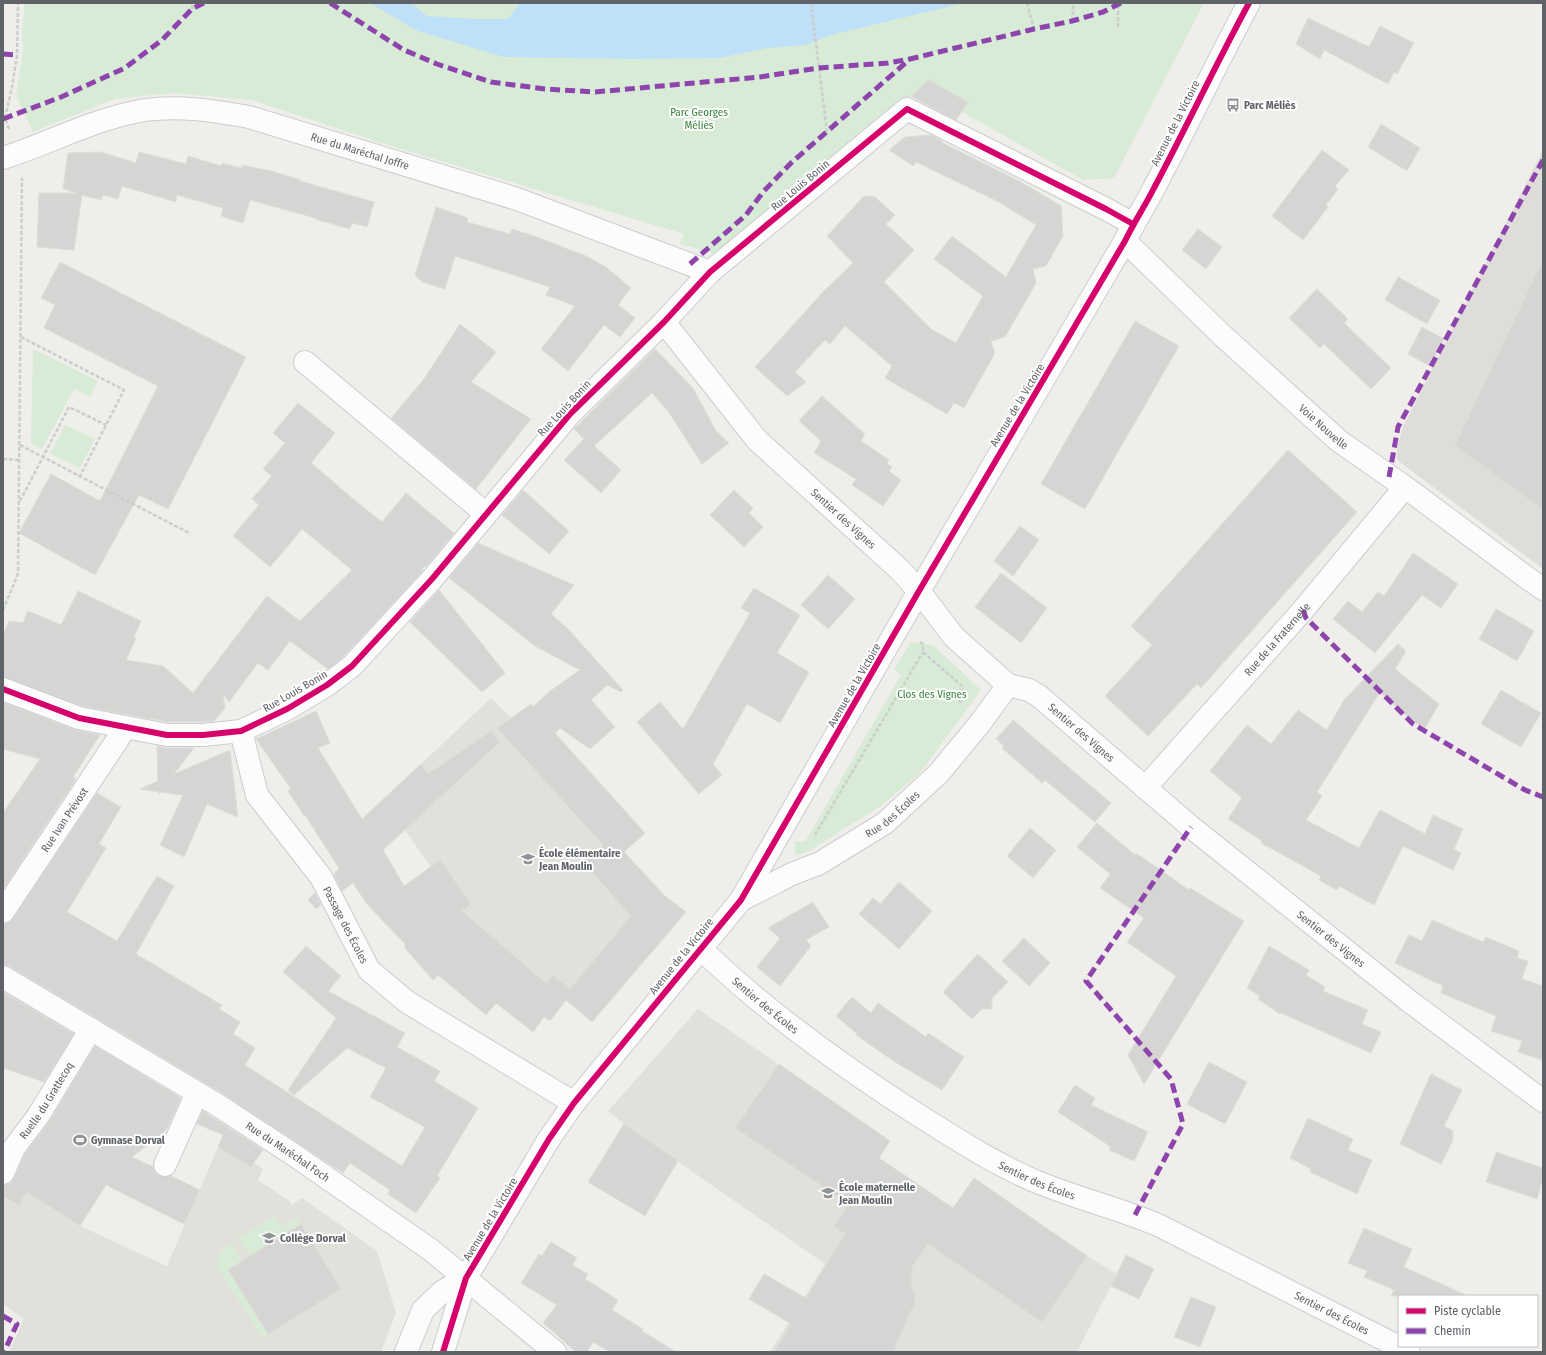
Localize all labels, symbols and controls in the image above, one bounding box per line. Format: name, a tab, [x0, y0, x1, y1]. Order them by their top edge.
street label: Avenue de la Victoire	[1148, 78, 1203, 168]
bus stop icon: Parc Méliès	[1225, 97, 1241, 113]
place label: Parc Méliès	[1244, 99, 1296, 112]
park label: Parc Georges Méliès	[670, 106, 728, 132]
street label: Rue du Maréchal Joffre	[309, 130, 411, 173]
street label: Rue Louis Bonin	[768, 157, 832, 214]
street label: Avenue de la Victoire	[988, 361, 1047, 449]
street label: Rue Louis Bonin	[535, 378, 594, 439]
street label: Voie Nouvelle	[1296, 402, 1351, 452]
street label: Sentier des Vignes	[808, 486, 878, 552]
street label: Rue de la Fraternelle	[1242, 600, 1313, 679]
street label: Avenue de la Victoire	[825, 641, 884, 729]
street label: Rue Louis Bonin	[261, 668, 330, 715]
park label: Clos des Vignes	[897, 688, 967, 701]
street label: Sentier des Vignes	[1045, 701, 1117, 765]
street label: Rue Ivan Prévost	[39, 785, 91, 855]
street label: Rue des Écoles	[863, 788, 923, 840]
place label: École élémentaire Jean Moulin	[538, 846, 621, 873]
school or university icon: École élémentaire Jean Moulin	[520, 851, 536, 867]
street label: Passage des Écoles	[320, 885, 371, 966]
street label: Sentier des Vignes	[1294, 908, 1368, 970]
street label: Avenue de la Victoire	[647, 916, 716, 997]
street label: Sentier des Écoles	[729, 975, 801, 1037]
street label: Ruelle du Grattecoq	[17, 1060, 76, 1142]
street label: Rue du Maréchal Foch	[243, 1119, 332, 1185]
sports icon: Gymnase Dorval	[72, 1132, 88, 1148]
place label: Gymnase Dorval	[91, 1134, 166, 1147]
street label: Sentier des Écoles	[996, 1159, 1077, 1203]
street label: Avenue de la Victoire	[461, 1175, 520, 1263]
place label: École maternelle Jean Moulin	[838, 1180, 916, 1207]
school or university icon: École maternelle Jean Moulin	[820, 1185, 836, 1201]
school or university icon: Collège Dorval	[261, 1230, 277, 1246]
place label: Collège Dorval	[280, 1232, 347, 1245]
street label: Sentier des Écoles	[1292, 1289, 1371, 1338]
legend	[1398, 1295, 1538, 1347]
text: Piste cyclable	[1434, 1304, 1501, 1318]
text: Chemin	[1434, 1324, 1471, 1338]

